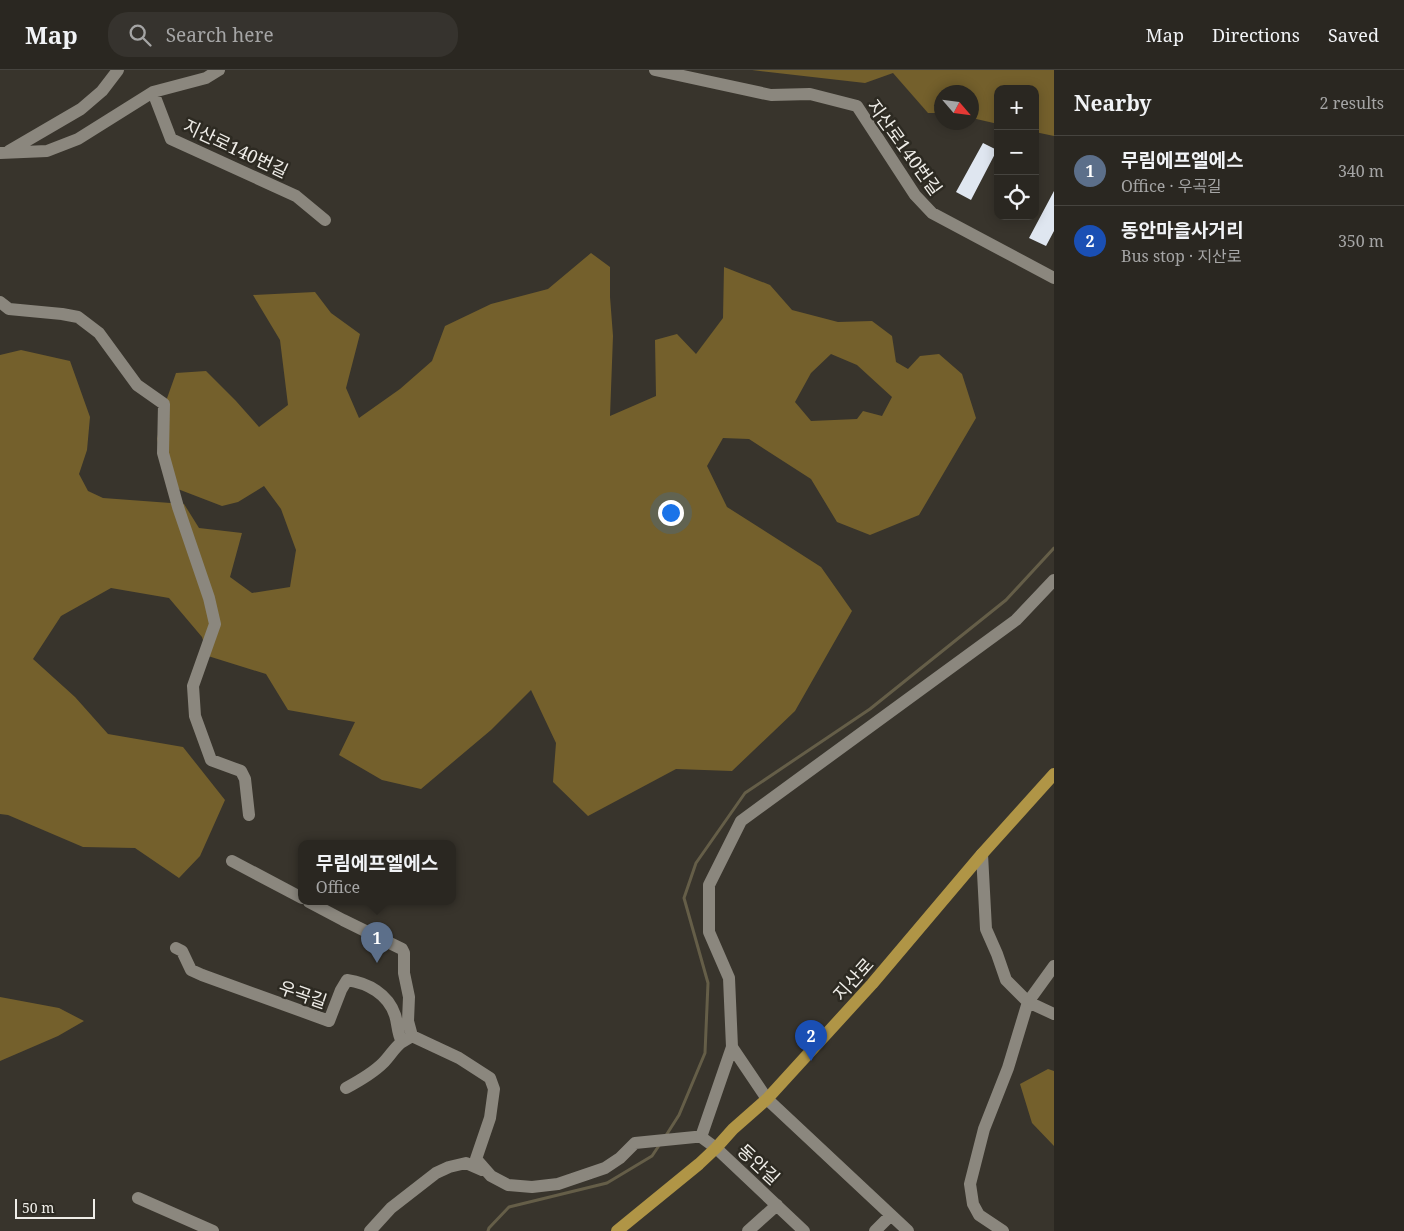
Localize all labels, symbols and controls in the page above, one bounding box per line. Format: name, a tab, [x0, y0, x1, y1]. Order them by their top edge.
search box	[108, 12, 458, 57]
text: Map	[25, 18, 78, 51]
icon: search	[126, 21, 154, 49]
text: Search here	[166, 22, 274, 48]
text: Map	[1146, 23, 1184, 47]
text: Directions	[1212, 23, 1300, 47]
text: Saved	[1328, 23, 1379, 47]
north arrow	[934, 85, 979, 130]
map controls	[994, 85, 1039, 220]
button: +	[994, 85, 1039, 130]
text: Nearby	[1074, 89, 1152, 117]
text: 2 results	[1320, 92, 1384, 114]
street label: 지산로140번길	[862, 94, 948, 200]
street label: 지산로140번길	[180, 113, 292, 183]
button: −	[994, 130, 1039, 175]
text: 무림에프엘에스	[1121, 147, 1243, 173]
text: 1	[1085, 160, 1095, 182]
text: 340 m	[1338, 160, 1384, 182]
button: locate	[994, 175, 1039, 220]
text: Office · 우곡길	[1121, 175, 1222, 197]
text: 동안마을사거리	[1121, 217, 1243, 243]
text: 2	[1085, 230, 1095, 252]
text: 350 m	[1338, 230, 1384, 252]
text: Bus stop · 지산로	[1121, 245, 1241, 267]
your location	[658, 500, 684, 526]
popup	[298, 840, 456, 905]
text: 무림에프엘에스	[316, 850, 438, 876]
text: Office	[316, 876, 360, 898]
pin: 1	[361, 922, 393, 963]
street label: 지산로	[827, 953, 879, 1005]
street label: 우곡길	[276, 975, 330, 1013]
pin: 2	[795, 1020, 827, 1061]
street label: 동안길	[733, 1138, 785, 1190]
scale bar	[15, 1196, 95, 1219]
text: 50 m	[22, 1198, 55, 1217]

